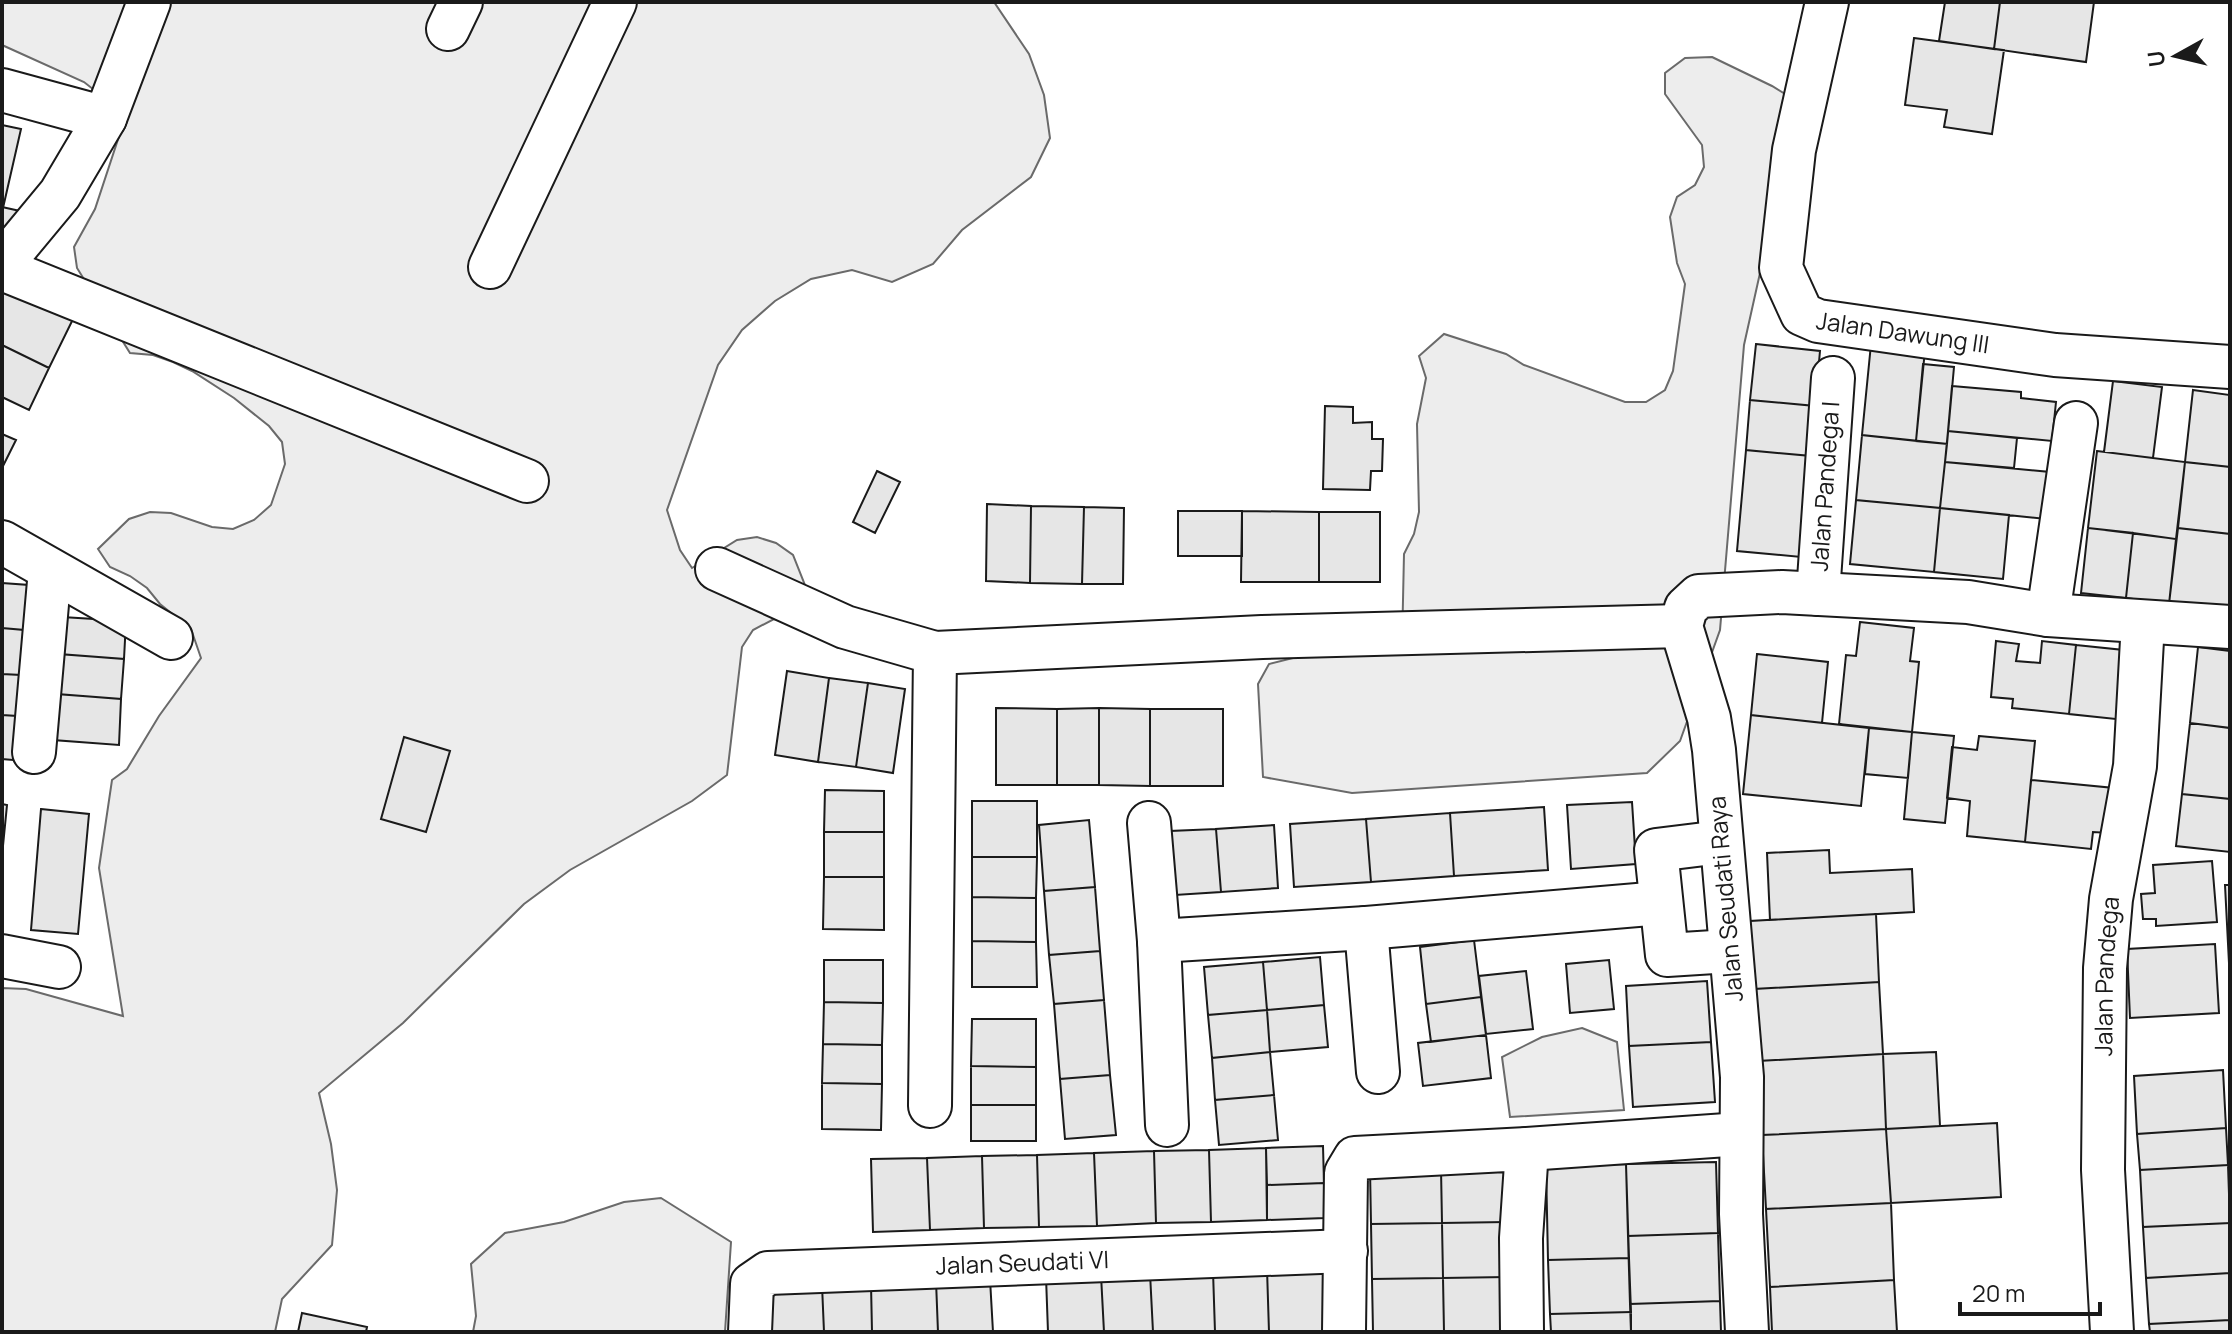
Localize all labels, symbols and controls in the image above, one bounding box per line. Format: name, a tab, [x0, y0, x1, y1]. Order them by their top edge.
north arrow	[2136, 16, 2216, 96]
text: U	[2140, 49, 2172, 69]
street label: Jalan Dawung III	[1814, 303, 1992, 360]
street label: Jalan Pandega I	[1802, 400, 1846, 572]
street label: Jalan Seudati Raya	[1699, 795, 1750, 1003]
street label: Jalan Pandega	[2086, 895, 2126, 1056]
street label: Jalan Seudati VI	[935, 1242, 1110, 1282]
scale bar	[1960, 1266, 2100, 1316]
text: 20 m	[1972, 1276, 2025, 1309]

